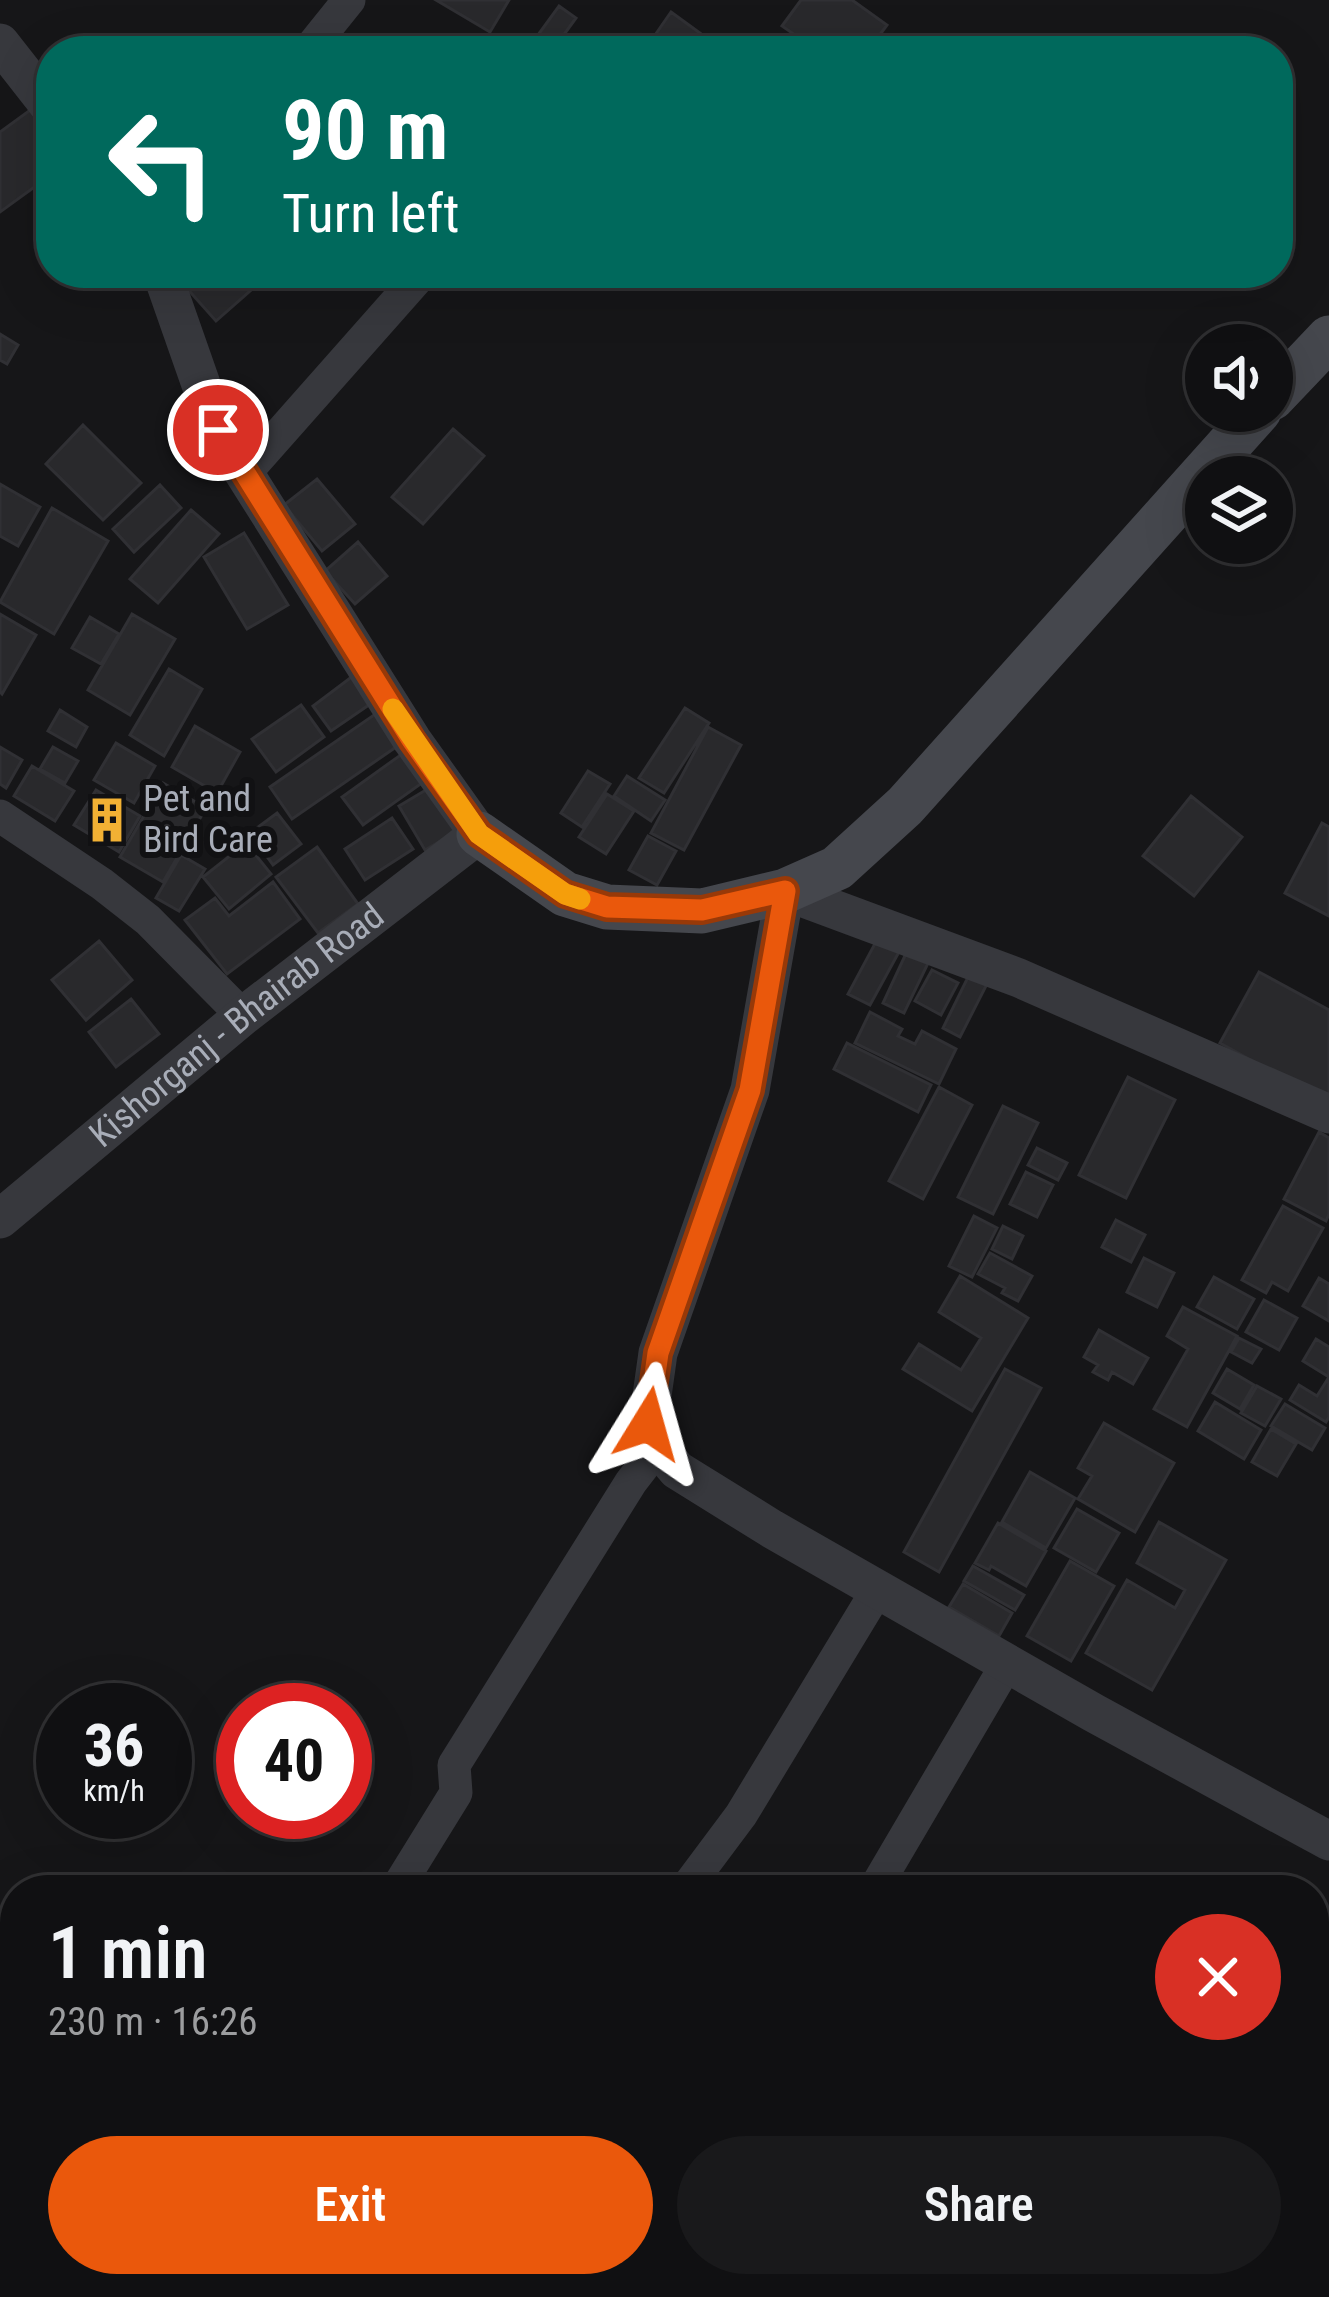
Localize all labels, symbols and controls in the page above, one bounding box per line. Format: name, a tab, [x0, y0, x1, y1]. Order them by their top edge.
text: 90 m	[282, 81, 449, 180]
icon: left	[84, 84, 240, 240]
text: Turn left	[282, 182, 459, 245]
map controls	[1185, 324, 1293, 564]
button: sound	[1185, 324, 1293, 432]
pin	[167, 379, 269, 481]
icon: arrive	[185, 397, 251, 463]
button: layers	[1185, 456, 1293, 564]
place label: Pet and Bird Care	[143, 778, 273, 861]
building icon: Pet and Bird Care	[82, 795, 132, 845]
street label: Kishorganj - Bhairab Road	[81, 894, 392, 1156]
position arrow	[585, 1361, 711, 1487]
speed limit sign: 40	[216, 1683, 372, 1839]
text: 36	[84, 1710, 144, 1781]
text: km/h	[83, 1773, 145, 1808]
text: 1 min	[48, 1911, 207, 1996]
button: close	[1155, 1914, 1281, 2040]
text: 230 m · 16:26	[48, 1999, 258, 2045]
button: Exit	[48, 2136, 653, 2274]
button: Share	[677, 2136, 1281, 2274]

